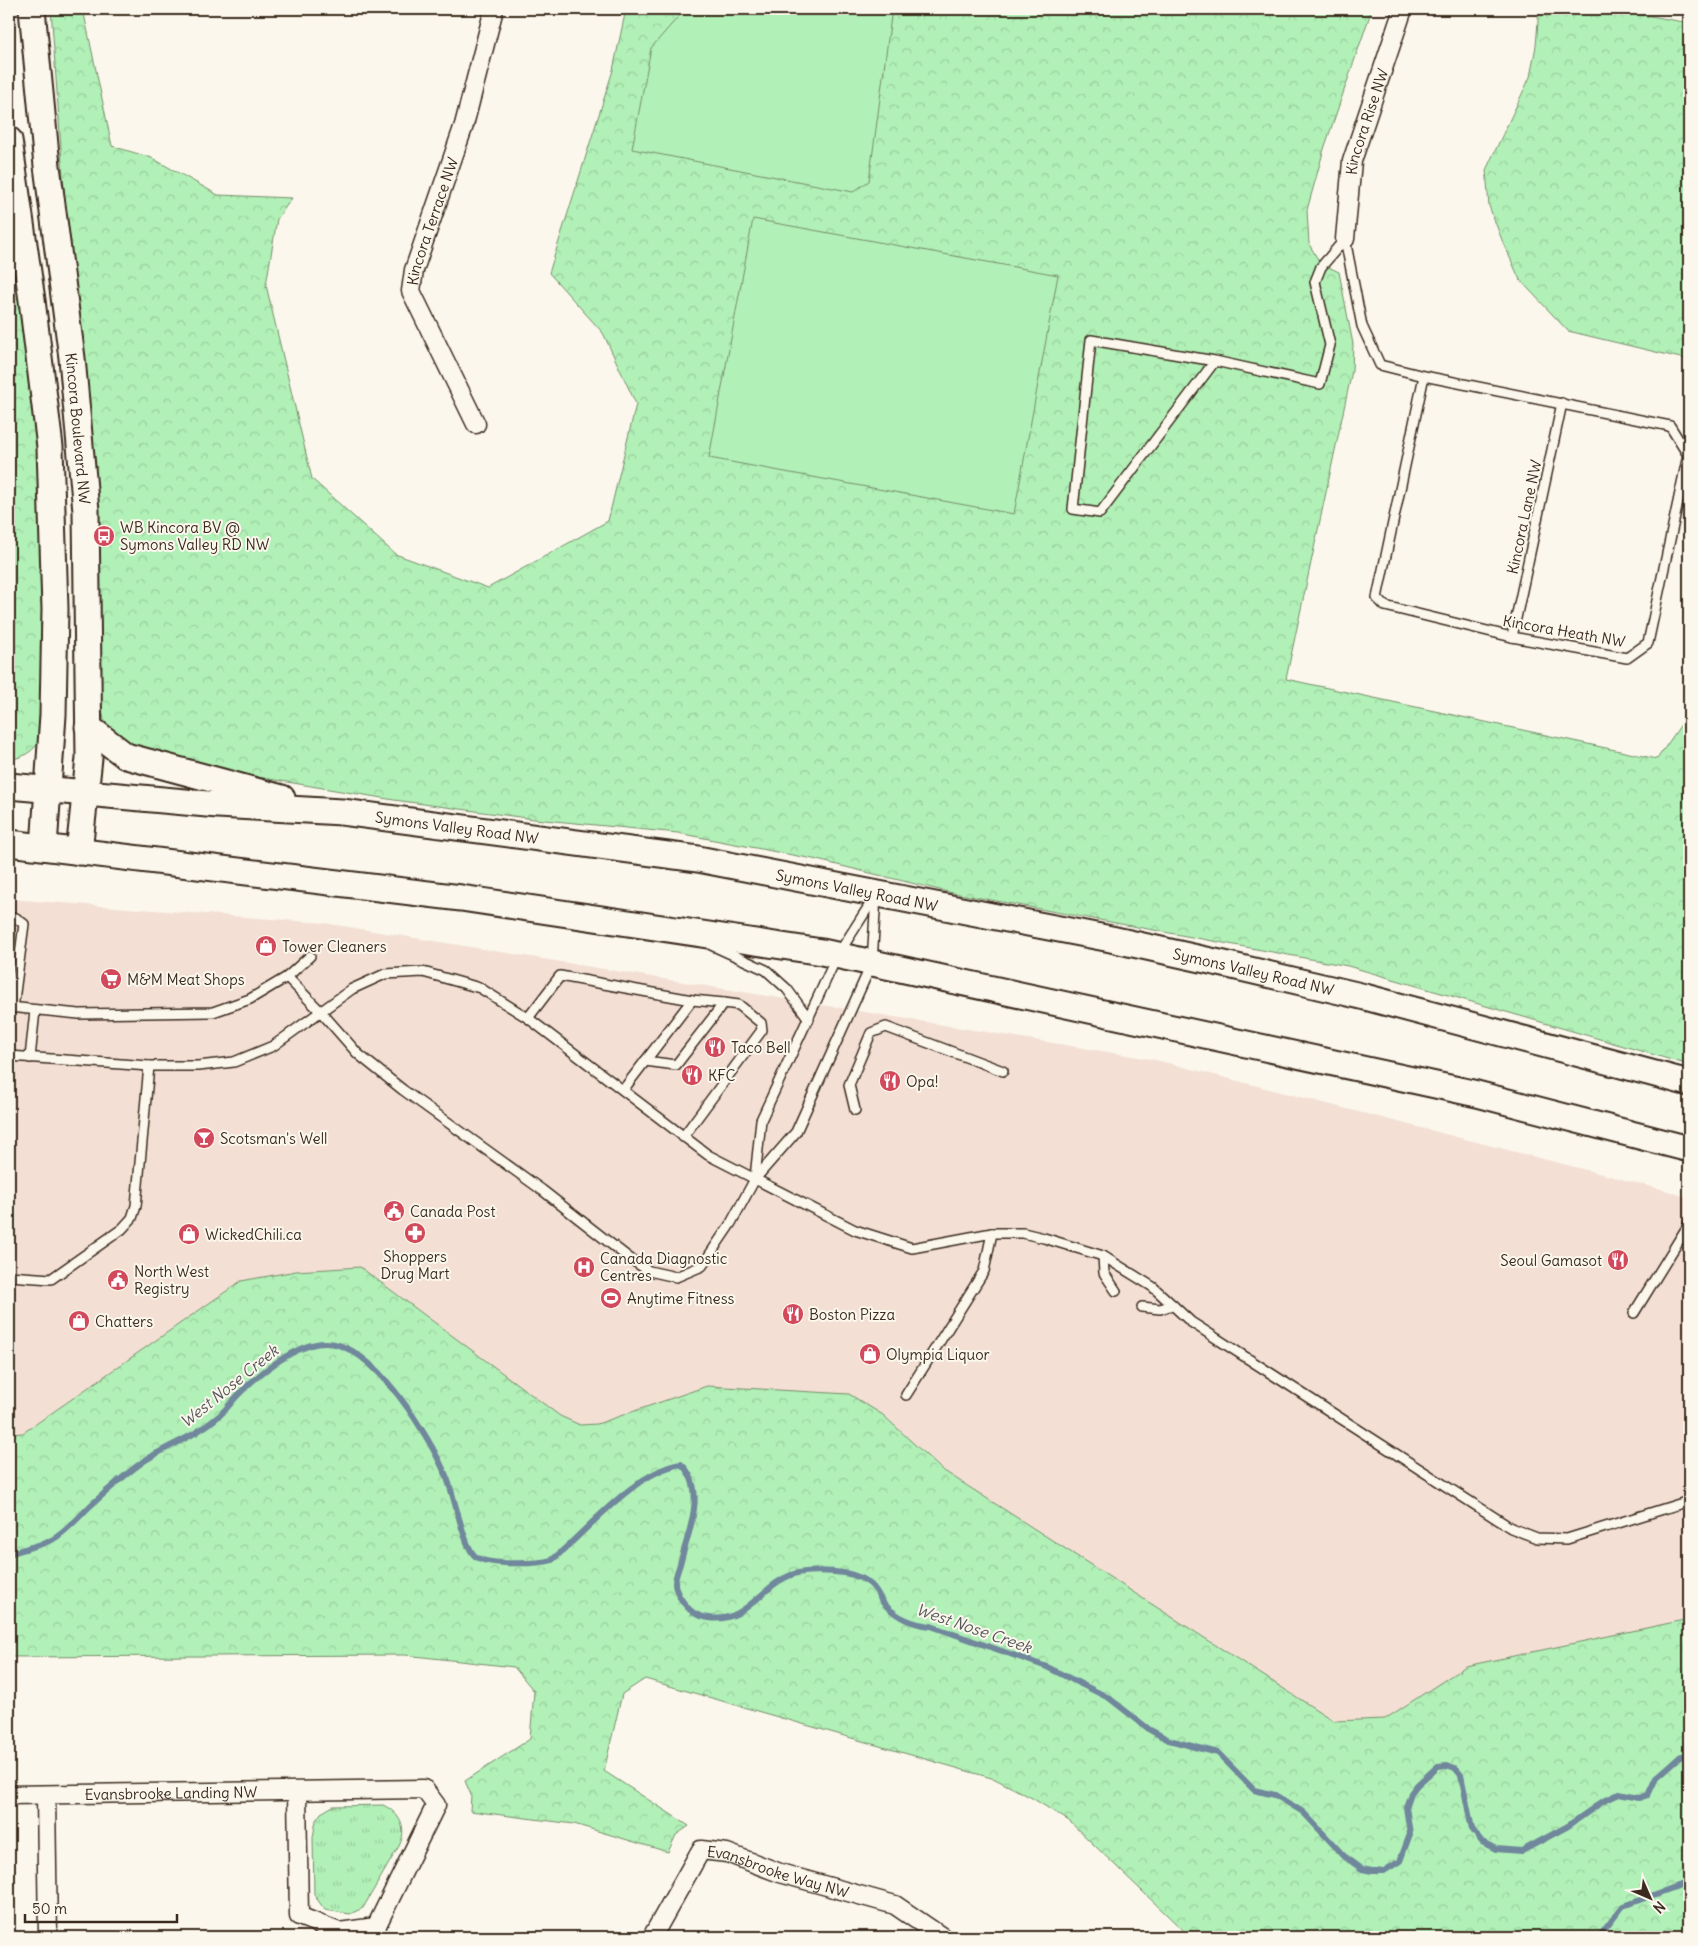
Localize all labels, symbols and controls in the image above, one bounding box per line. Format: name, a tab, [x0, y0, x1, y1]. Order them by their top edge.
street label: Kincora Rise NW	[1341, 66, 1392, 176]
street label: Kincora Terrace NW	[402, 154, 462, 286]
street label: Kincora Boulevard NW	[62, 351, 95, 505]
street label: Kincora Lane NW	[1503, 458, 1545, 576]
place label: WB Kincora BV @ Symons Valley RD NW	[120, 518, 270, 554]
bus stop icon: WB Kincora BV @ Symons Valley RD NW	[92, 524, 116, 548]
street label: Kincora Heath NW	[1501, 611, 1627, 651]
street label: Symons Valley Road NW	[374, 807, 540, 847]
street label: Symons Valley Road NW	[774, 865, 940, 915]
shop icon: Tower Cleaners	[254, 934, 278, 958]
place label: Tower Cleaners	[282, 937, 387, 956]
street label: Symons Valley Road NW	[1171, 944, 1336, 999]
supermarket icon: M&M Meat Shops	[99, 967, 123, 991]
place label: M&M Meat Shops	[127, 970, 245, 989]
restaurant icon: Taco Bell	[703, 1035, 727, 1059]
place label: Taco Bell	[731, 1038, 791, 1057]
restaurant icon: KFC	[680, 1063, 704, 1087]
place label: KFC	[708, 1066, 736, 1085]
restaurant icon: Opa!	[878, 1069, 902, 1093]
place label: Opa!	[906, 1072, 938, 1091]
bar icon: Scotsman's Well	[192, 1126, 216, 1150]
place label: Scotsman's Well	[220, 1129, 327, 1148]
public building icon: Canada Post	[382, 1199, 406, 1223]
place label: Canada Post	[410, 1202, 495, 1221]
pharmacy icon: Shoppers Drug Mart	[403, 1221, 427, 1245]
shop icon: WickedChili.ca	[177, 1222, 201, 1246]
place label: WickedChili.ca	[205, 1225, 302, 1244]
place label: Shoppers Drug Mart	[380, 1247, 450, 1283]
restaurant icon: Seoul Gamasot	[1606, 1248, 1630, 1272]
place label: Canada Diagnostic Centres	[600, 1249, 728, 1285]
place label: Seoul Gamasot	[1500, 1251, 1602, 1270]
hospital icon: Canada Diagnostic Centres	[572, 1255, 596, 1279]
place label: North West Registry	[134, 1262, 209, 1298]
public building icon: North West Registry	[106, 1268, 130, 1292]
sports icon: Anytime Fitness	[599, 1286, 623, 1310]
place label: Anytime Fitness	[627, 1289, 734, 1308]
restaurant icon: Boston Pizza	[781, 1302, 805, 1326]
place label: Boston Pizza	[809, 1305, 895, 1324]
shop icon: Chatters	[67, 1309, 91, 1333]
place label: Chatters	[95, 1312, 153, 1331]
water label: West Nose Creek	[176, 1339, 284, 1432]
shop icon: Olympia Liquor	[858, 1342, 882, 1366]
place label: Olympia Liquor	[886, 1345, 990, 1364]
water label: West Nose Creek	[914, 1599, 1036, 1658]
street label: Evansbrooke Landing NW	[85, 1782, 258, 1803]
street label: Evansbrooke Way NW	[706, 1841, 852, 1901]
north arrow	[1626, 1874, 1676, 1924]
scale bar	[25, 1891, 178, 1923]
text: N	[1649, 1897, 1669, 1917]
text: 50 m	[32, 1899, 67, 1918]

